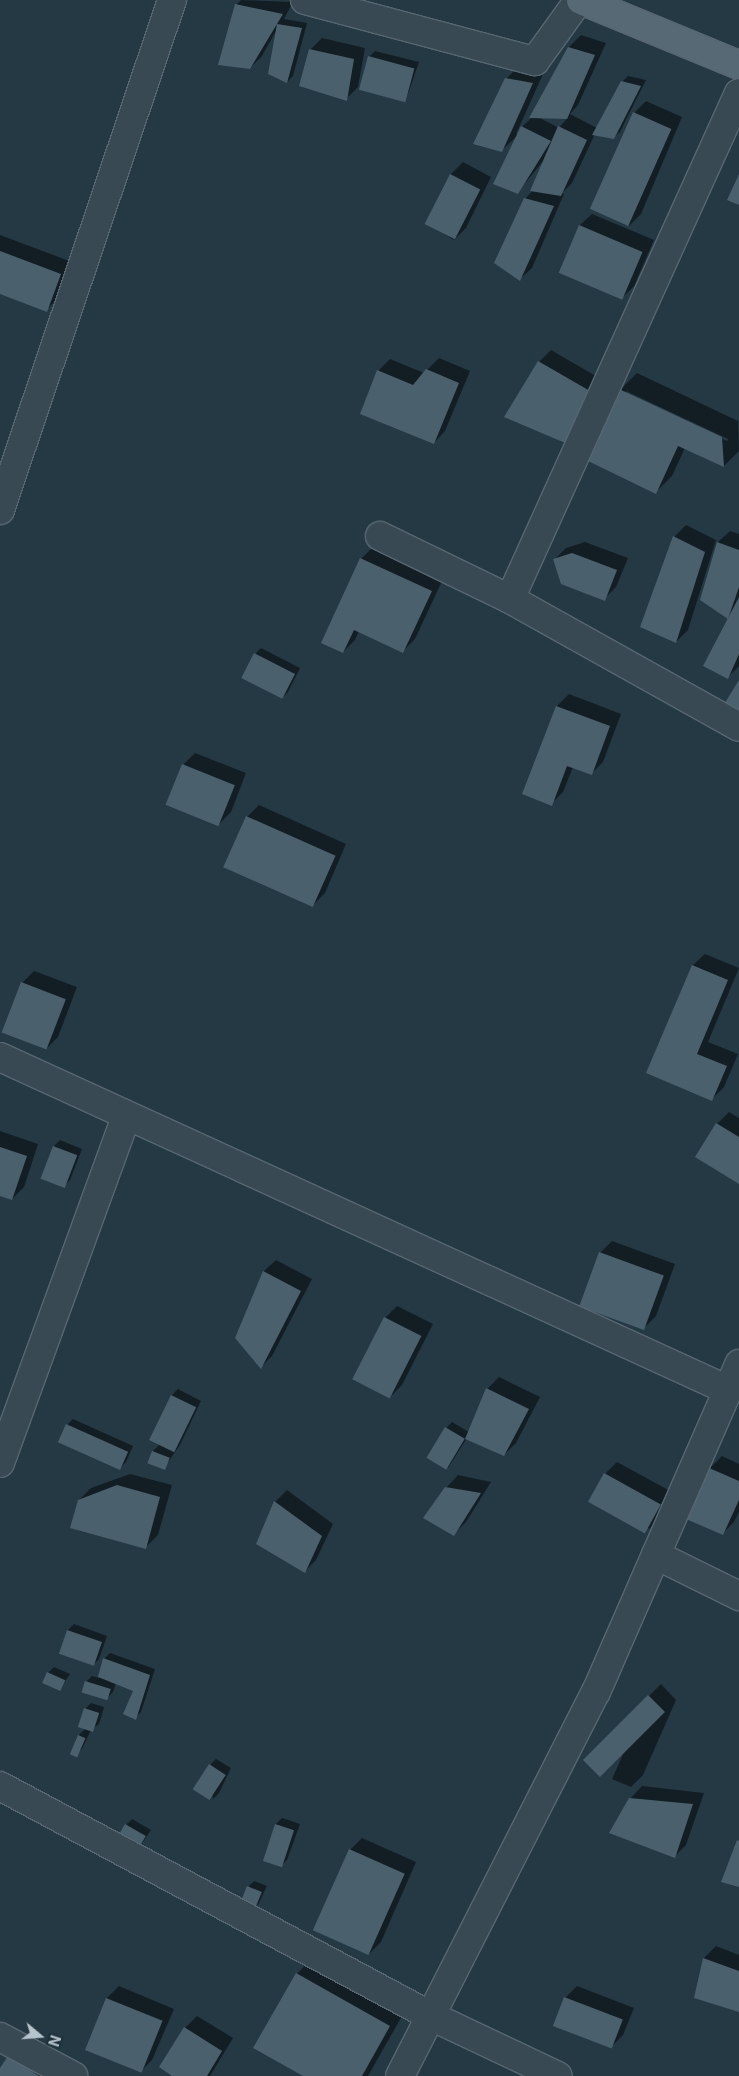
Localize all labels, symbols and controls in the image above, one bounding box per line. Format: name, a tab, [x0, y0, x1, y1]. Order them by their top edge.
north arrow	[15, 2011, 65, 2061]
text: N	[45, 2033, 64, 2048]

